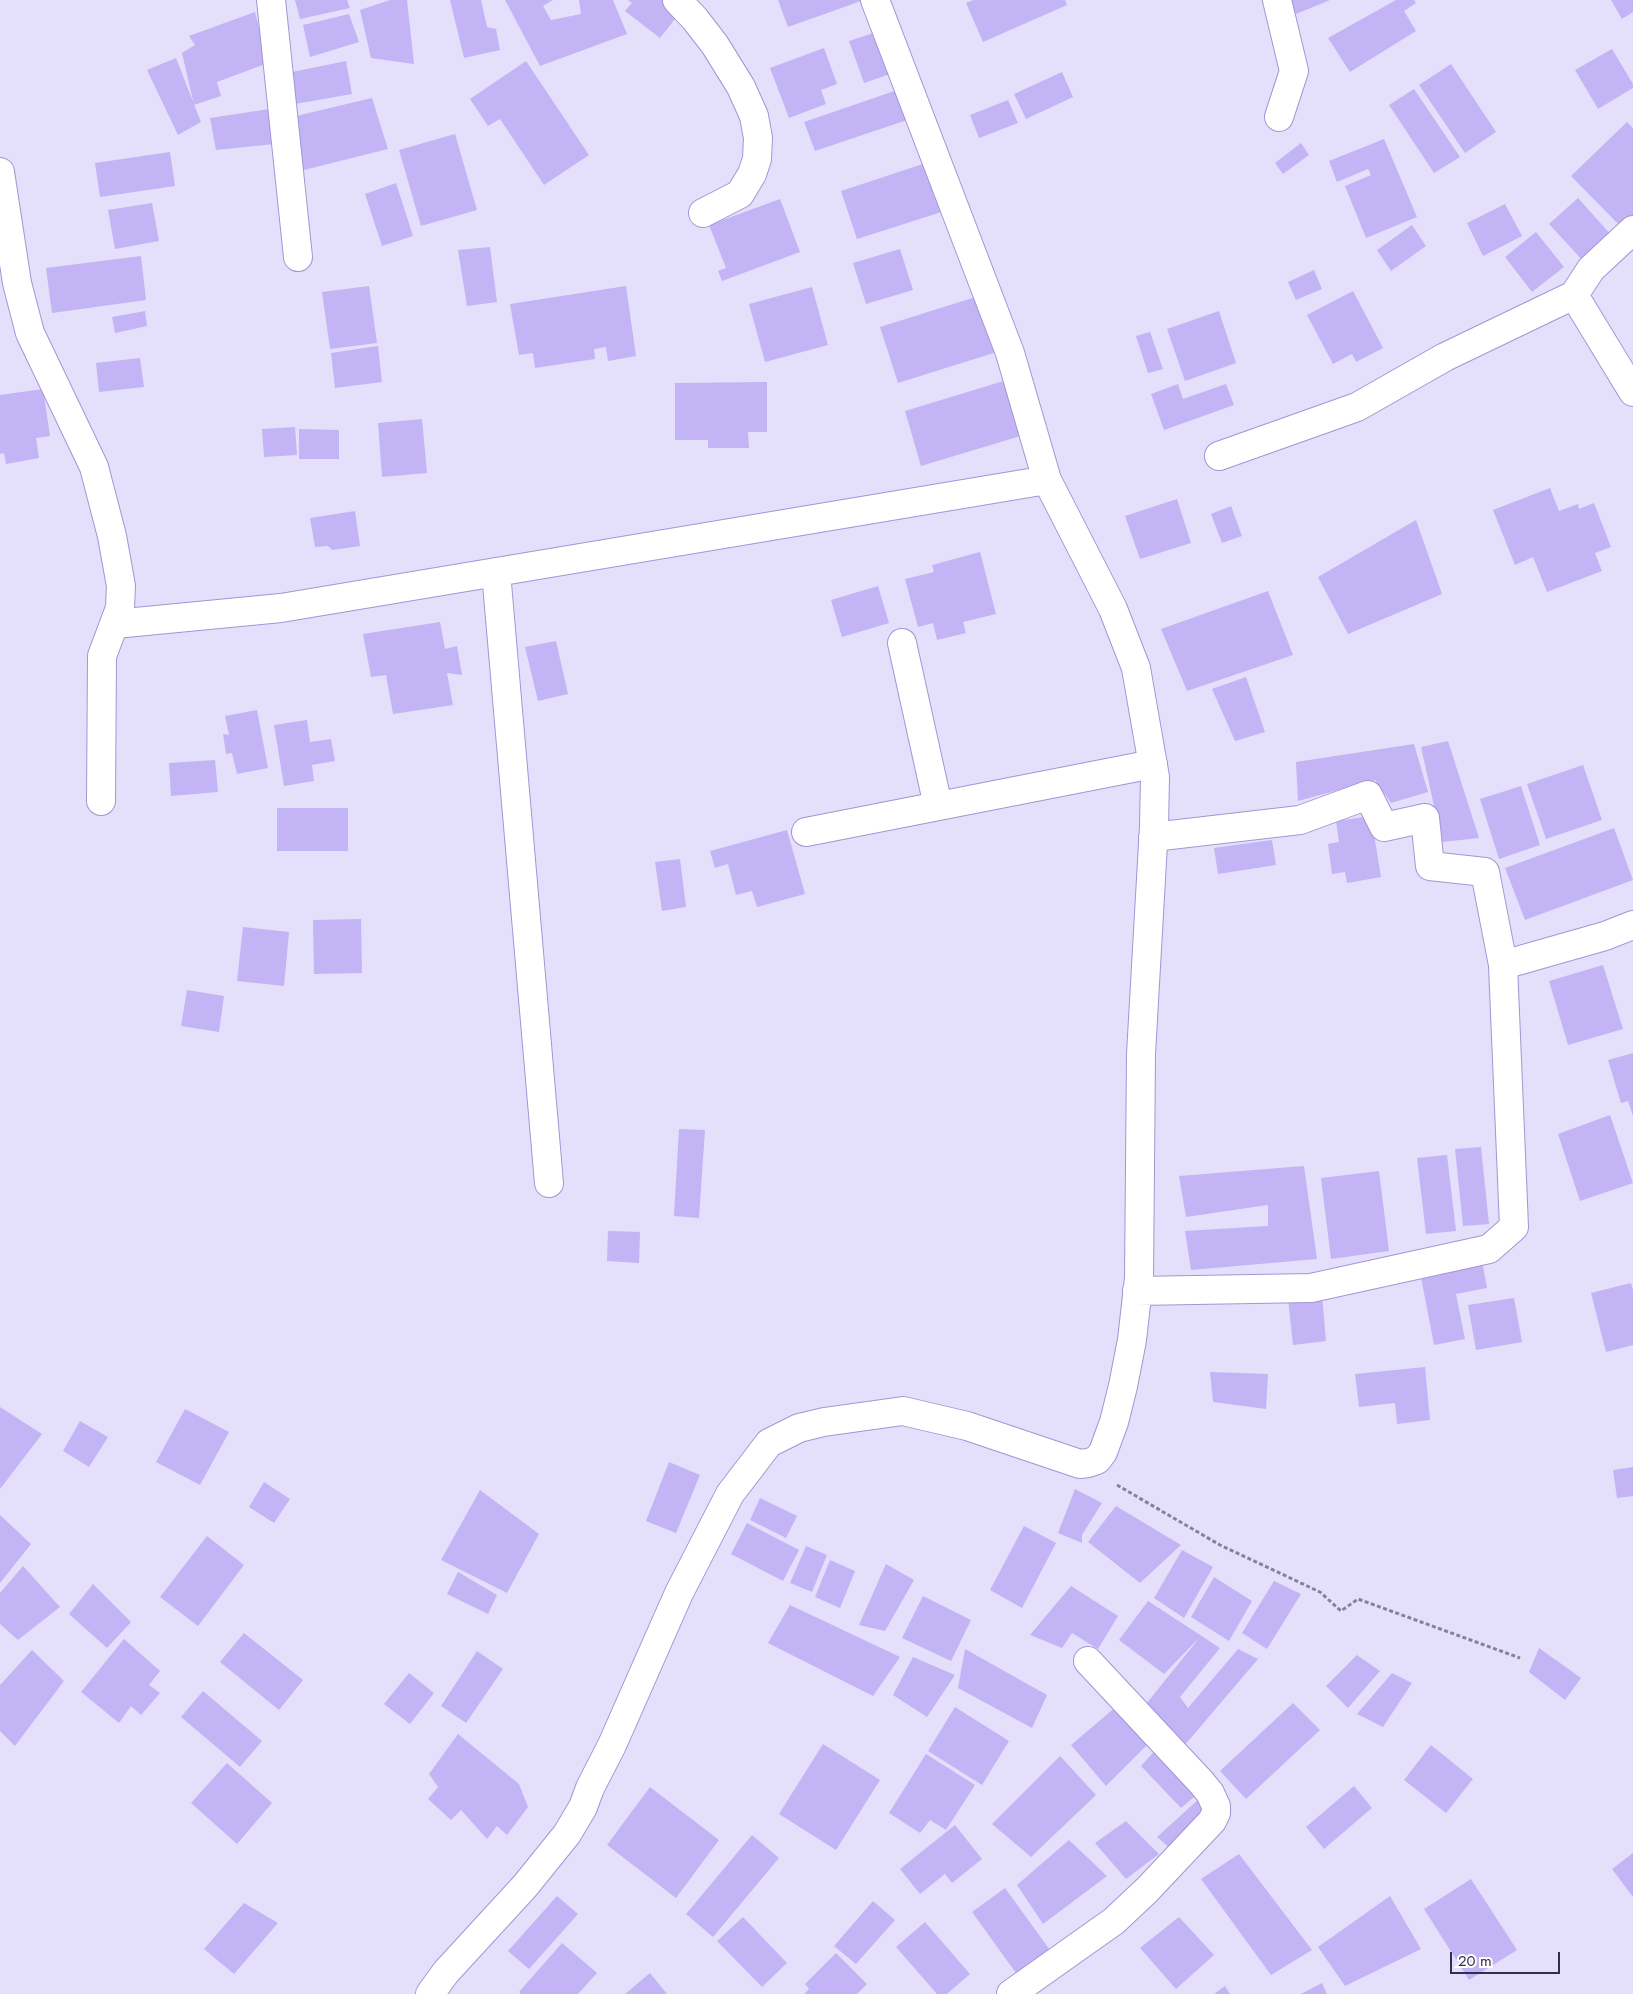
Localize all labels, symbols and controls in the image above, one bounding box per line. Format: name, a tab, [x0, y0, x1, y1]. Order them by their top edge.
scale bar	[1453, 1942, 1563, 1974]
text: 20 m	[1458, 1950, 1492, 1972]

